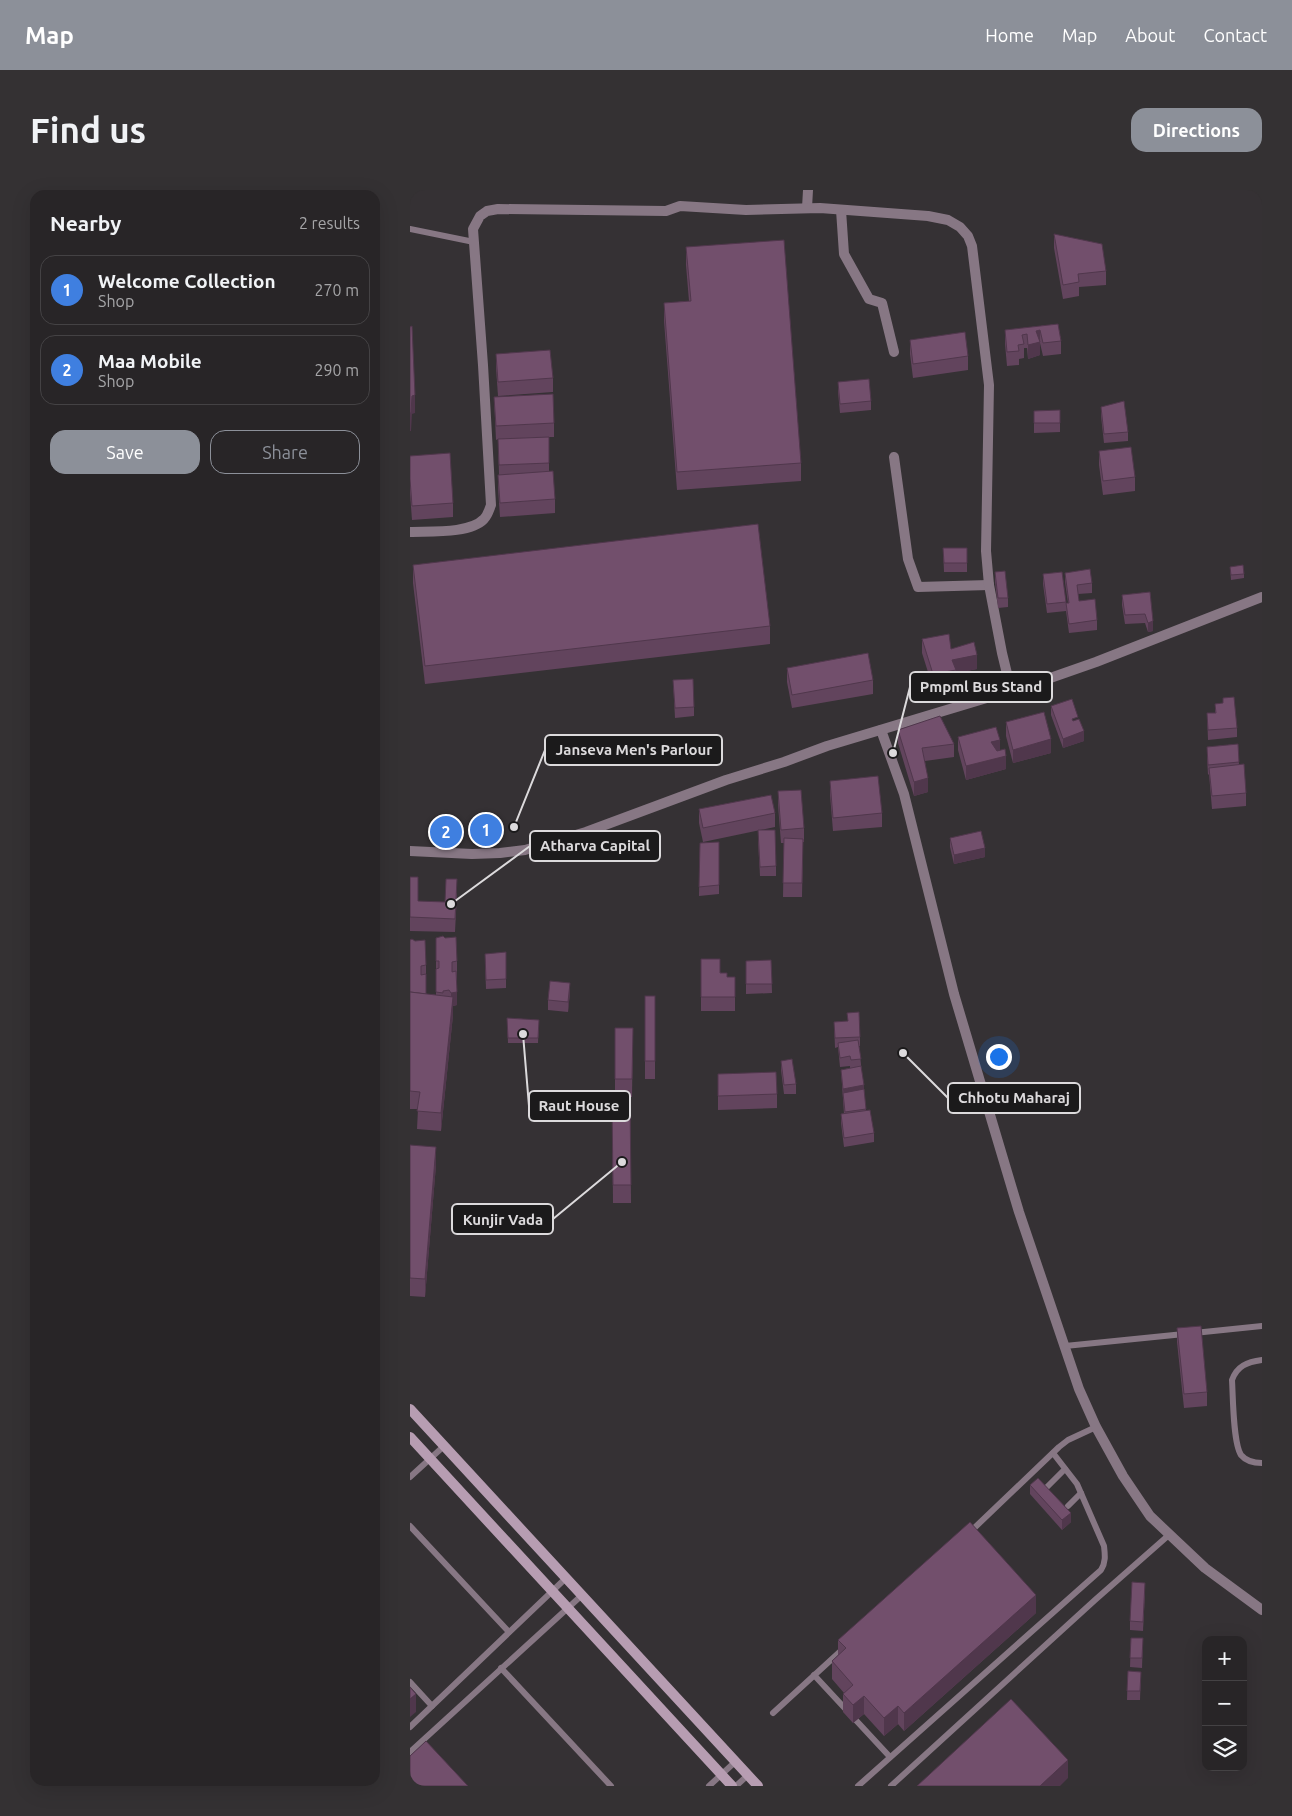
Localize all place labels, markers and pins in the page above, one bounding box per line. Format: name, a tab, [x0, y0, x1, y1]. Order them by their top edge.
callout: Pmpml Bus Stand	[910, 672, 1052, 702]
callout: Janseva Men's Parlour	[545, 735, 722, 765]
pin: 1	[470, 811, 502, 849]
pin: 2	[430, 813, 462, 851]
callout: Atharva Capital	[530, 831, 660, 861]
callout: Chhotu Maharaj	[948, 1083, 1080, 1113]
callout: Raut House	[529, 1091, 630, 1121]
callout: Kunjir Vada	[452, 1204, 553, 1234]

